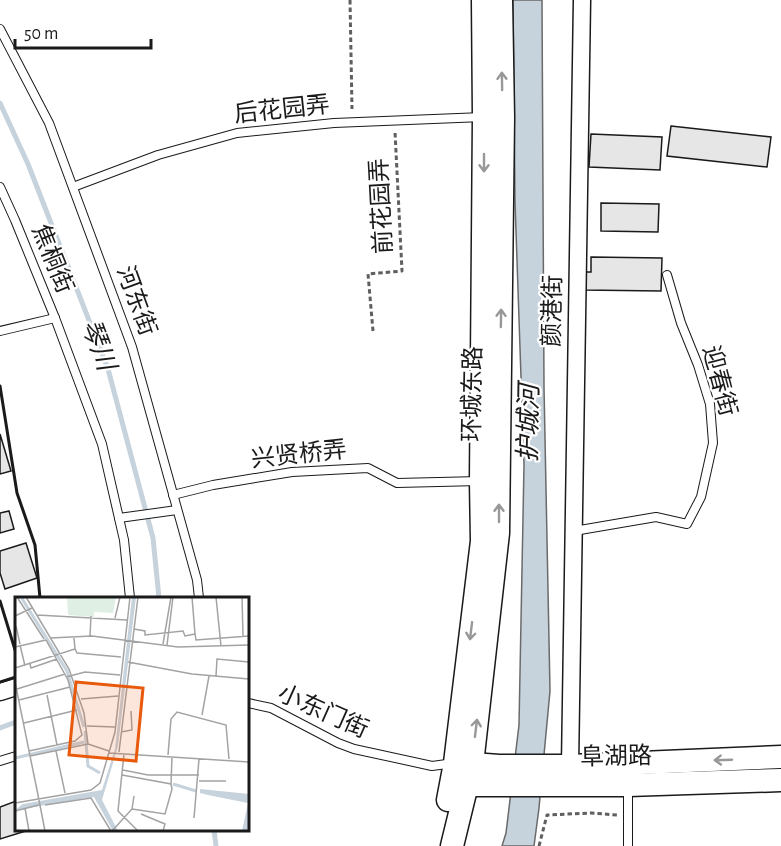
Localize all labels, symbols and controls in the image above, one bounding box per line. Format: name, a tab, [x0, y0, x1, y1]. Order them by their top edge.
scale bar	[15, 12, 152, 50]
text: 50 m	[24, 25, 58, 43]
one-way arrow	[496, 72, 508, 92]
street label: 后花园弄	[233, 91, 331, 127]
one-way arrow	[478, 153, 490, 173]
street label: 前花园弄	[366, 157, 396, 255]
street label: 焦桐街	[27, 220, 78, 297]
street label: 河东街	[112, 262, 161, 339]
street label: 颜港街	[538, 275, 566, 347]
one-way arrow	[495, 309, 506, 329]
water label: 琴川	[77, 316, 121, 377]
street label: 迎春街	[698, 343, 742, 419]
street label: 环城东路	[458, 346, 486, 442]
water label: 护城河	[514, 379, 543, 462]
street label: 兴贤桥弄	[250, 436, 348, 472]
one-way arrow	[493, 504, 504, 524]
inset map	[15, 597, 249, 831]
one-way arrow	[465, 620, 476, 640]
street label: 小东门街	[274, 680, 373, 742]
one-way arrow	[471, 718, 482, 738]
street label: 阜湖路	[580, 742, 652, 770]
one-way arrow	[713, 754, 733, 765]

